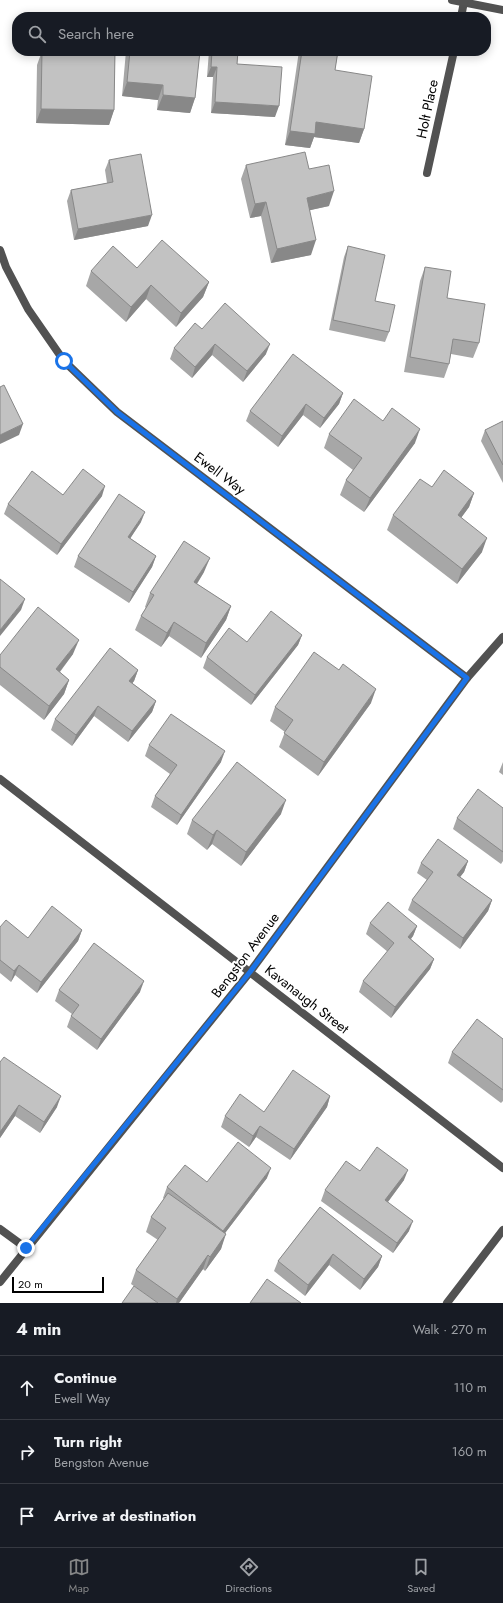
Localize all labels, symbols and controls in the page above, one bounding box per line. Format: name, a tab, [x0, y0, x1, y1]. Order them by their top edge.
search box	[12, 12, 491, 56]
icon: search	[26, 23, 48, 45]
text: Search here	[58, 23, 134, 45]
street label: Holt Place	[411, 78, 443, 140]
route start	[55, 352, 73, 370]
street label: Ewell Way	[190, 447, 251, 500]
street label: Bengston Avenue	[206, 908, 284, 1002]
street label: Kavanaugh Street	[261, 960, 354, 1039]
route end	[17, 1239, 35, 1257]
scale bar	[12, 1275, 104, 1294]
text: 20 m	[18, 1276, 43, 1292]
text: 4 min	[16, 1317, 61, 1341]
text: Walk · 270 m	[413, 1320, 487, 1339]
text: Continue	[54, 1367, 117, 1389]
icon: ahead	[16, 1377, 38, 1399]
text: 110 m	[453, 1378, 487, 1397]
text: Ewell Way	[54, 1389, 110, 1408]
text: Turn right	[54, 1431, 122, 1453]
icon: right	[16, 1441, 38, 1463]
text: 160 m	[452, 1442, 487, 1461]
text: Bengston Avenue	[54, 1453, 149, 1472]
icon: arrive	[16, 1505, 38, 1527]
text: Arrive at destination	[54, 1505, 196, 1527]
tab: Map	[68, 1556, 90, 1596]
tab: Directions	[225, 1556, 272, 1596]
tab: Saved	[407, 1556, 435, 1596]

